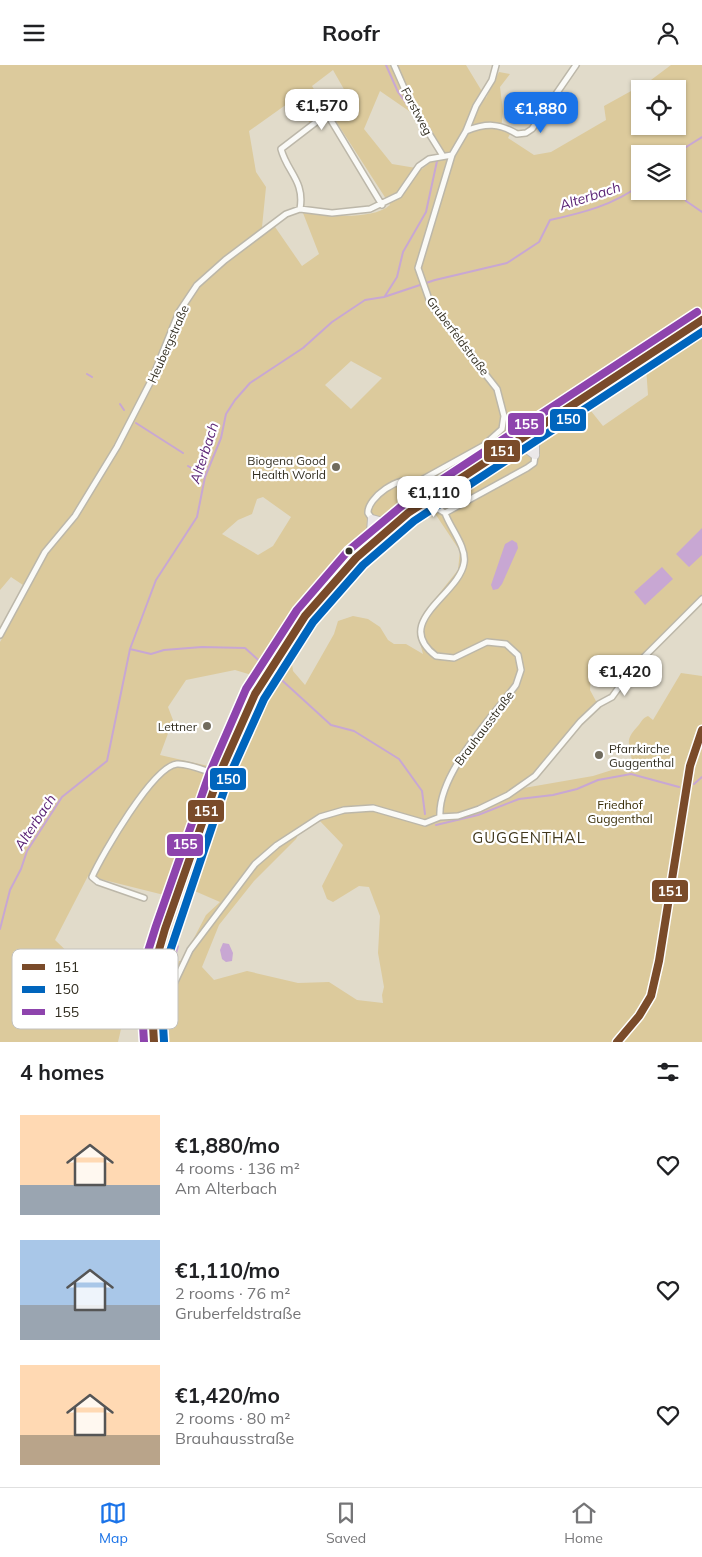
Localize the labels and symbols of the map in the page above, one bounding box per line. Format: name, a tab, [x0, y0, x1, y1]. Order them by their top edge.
street label: Forstweg	[398, 85, 436, 137]
pin: €1,570	[281, 88, 363, 131]
pin: €1,880	[500, 92, 582, 134]
water label: Alterbach	[556, 178, 623, 215]
street label: Gruberfeldstraße	[424, 294, 492, 378]
street label: Heubergstraße	[144, 303, 192, 385]
line badge: 150	[549, 408, 587, 432]
text: 150	[555, 410, 581, 428]
line badge: 155	[507, 412, 545, 436]
text: 155	[513, 415, 539, 433]
water label: Alterbach	[185, 420, 222, 487]
line badge: 151	[483, 439, 521, 463]
text: 151	[489, 442, 515, 460]
place label: Biogena Good Health World	[247, 453, 326, 482]
marker: Biogena Good Health World	[330, 461, 342, 473]
pin: €1,110	[393, 475, 475, 518]
unlabelled marker	[344, 546, 354, 556]
pin: €1,420	[584, 655, 666, 697]
street label: Brauhausstraße	[451, 688, 517, 768]
place label: Lettner	[158, 719, 198, 734]
marker: Lettner	[201, 720, 213, 732]
place label: Pfarrkirche Guggenthal	[609, 741, 674, 770]
marker: Pfarrkirche Guggenthal	[593, 749, 605, 761]
line badge: 150	[209, 767, 247, 791]
text: 150	[215, 770, 241, 788]
water label: Alterbach	[10, 791, 60, 854]
park label: Friedhof Guggenthal	[587, 797, 653, 826]
line badge: 151	[187, 799, 225, 823]
text: 151	[193, 802, 219, 820]
district label: GUGGENTHAL	[472, 828, 586, 847]
line badge: 155	[166, 833, 204, 857]
text: 155	[172, 835, 198, 853]
line badge: 151	[651, 879, 689, 903]
text: 151	[657, 882, 683, 900]
legend	[12, 949, 178, 1029]
text: 151	[54, 958, 79, 976]
text: 150	[54, 980, 79, 998]
text: 155	[54, 1003, 79, 1021]

